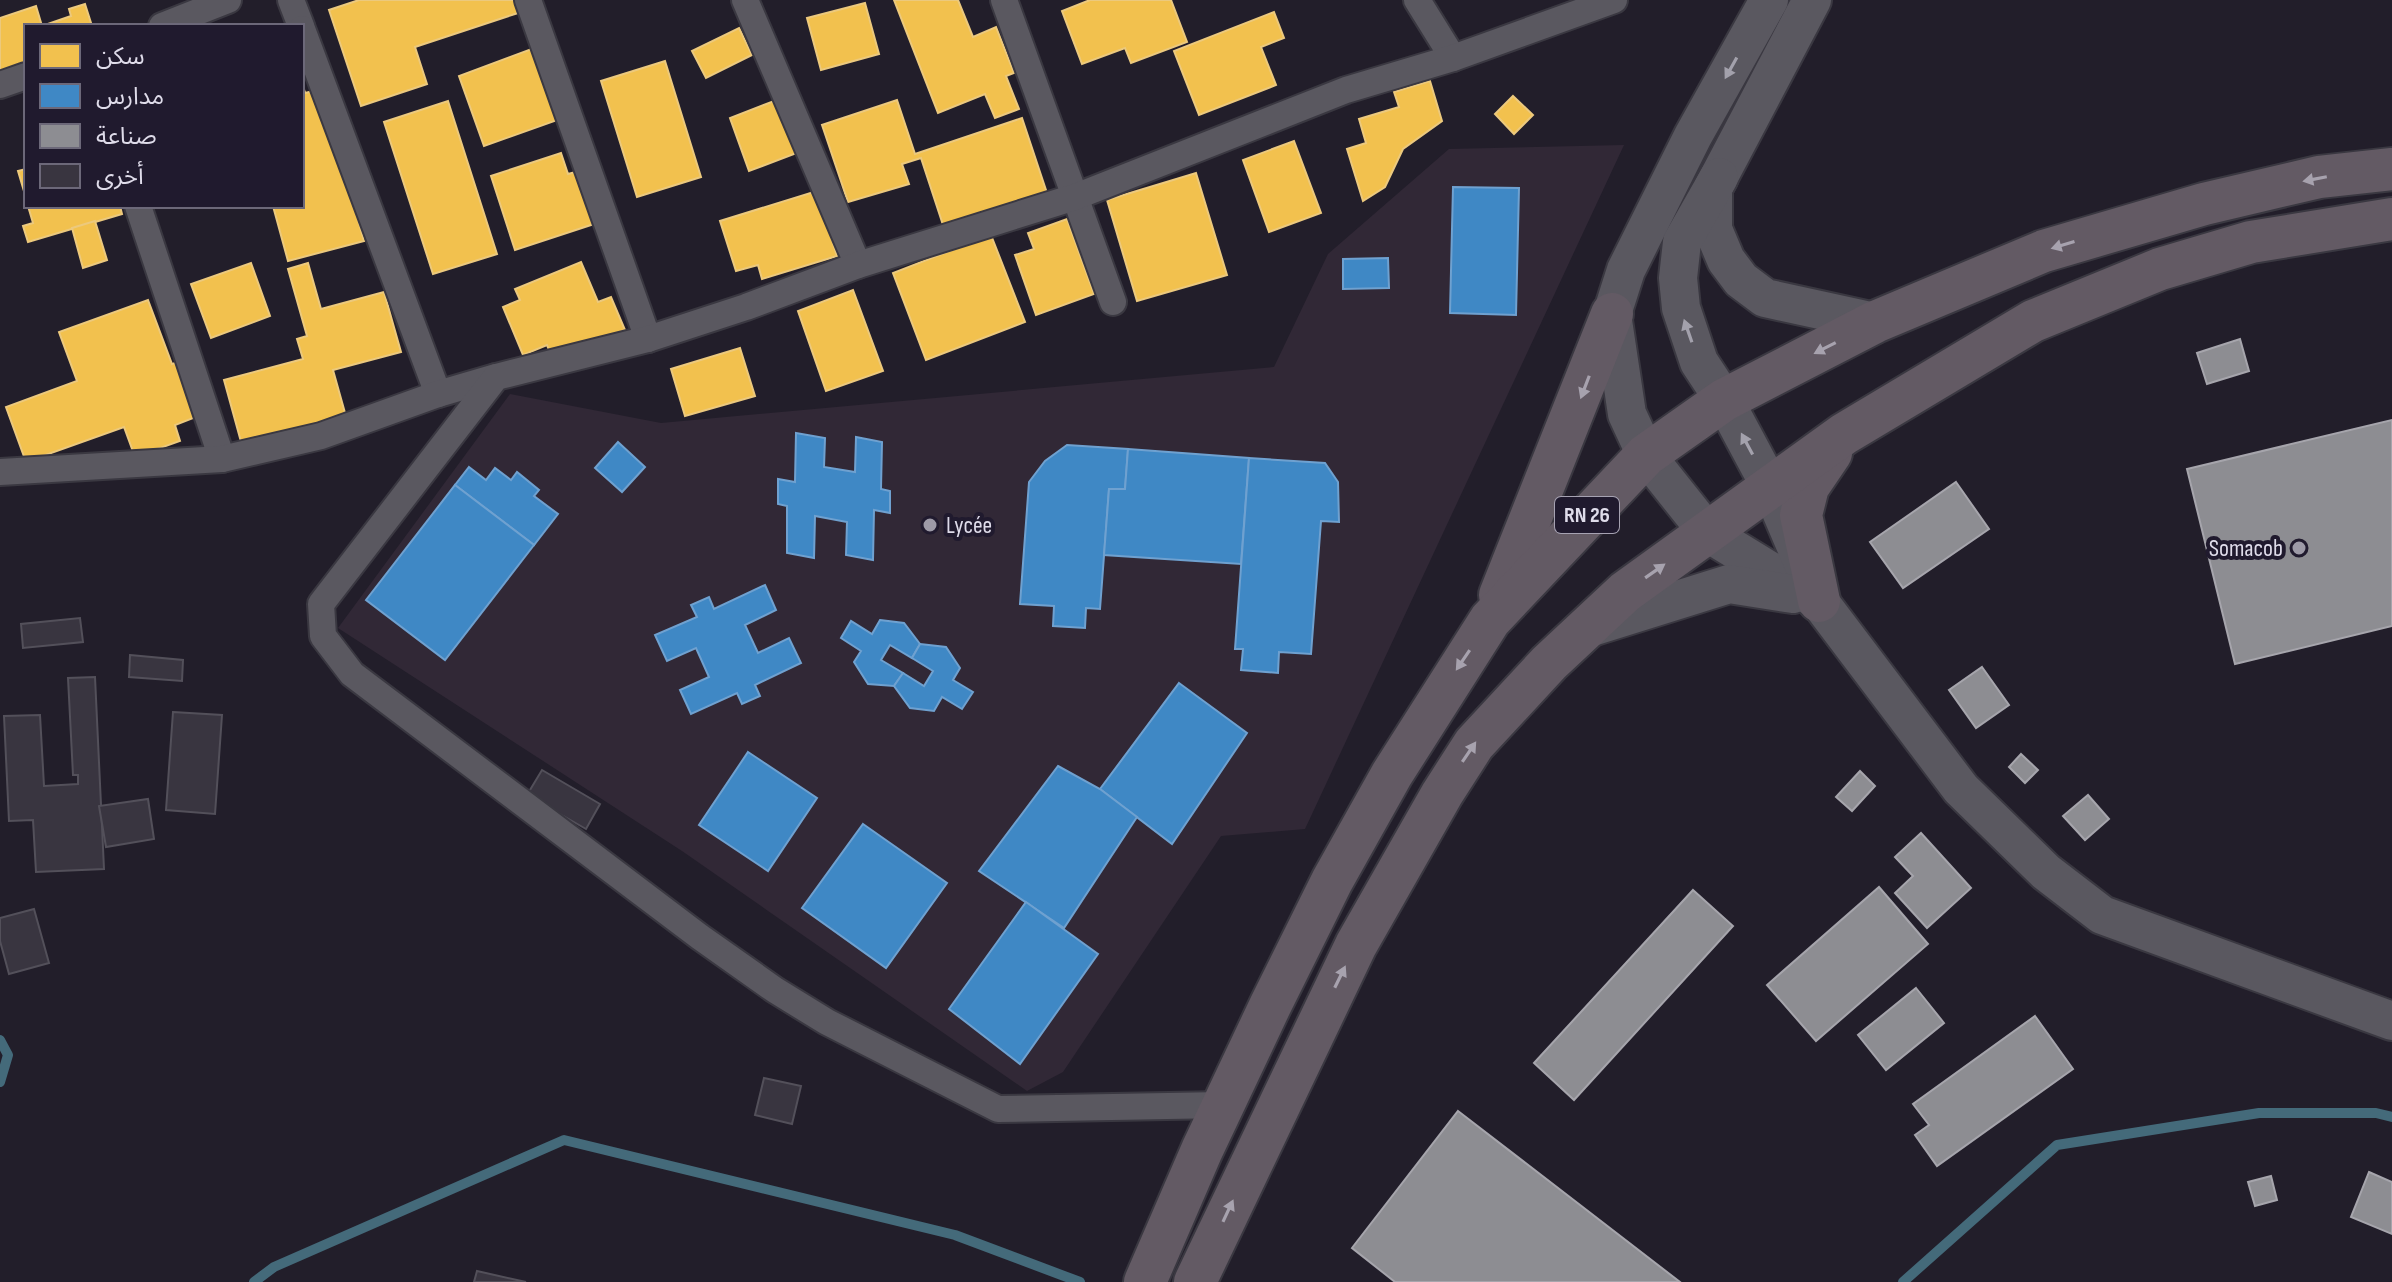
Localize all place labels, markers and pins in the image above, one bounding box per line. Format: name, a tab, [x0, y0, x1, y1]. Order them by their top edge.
place label: Lycée	[946, 511, 992, 540]
marker: Lycée	[921, 516, 939, 534]
place label: Somacob	[2209, 534, 2283, 563]
marker: Somacob	[2290, 539, 2308, 557]

